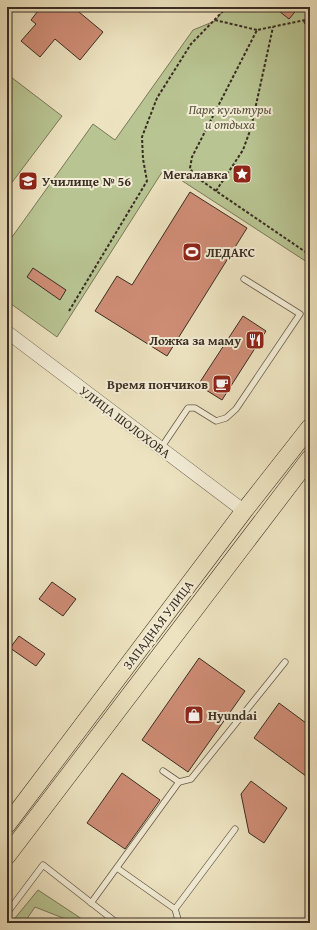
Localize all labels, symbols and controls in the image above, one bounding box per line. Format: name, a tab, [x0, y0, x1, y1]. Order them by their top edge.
park label: Парк культуры и отдыха	[188, 100, 272, 134]
place icon: Мегалавка	[231, 163, 253, 185]
place label: Мегалавка	[163, 165, 228, 184]
school or university icon: Училище № 56	[17, 170, 39, 192]
place label: Училище № 56	[42, 172, 131, 191]
sports icon: ЛЕДАКС	[181, 241, 203, 263]
place label: ЛЕДАКС	[206, 243, 255, 262]
restaurant icon: Ложка за маму	[244, 329, 266, 351]
place label: Ложка за маму	[149, 331, 241, 350]
cafe icon: Время пончиков	[211, 373, 233, 395]
place label: Время пончиков	[107, 375, 208, 394]
street label: УЛИЦА ШОЛОХОВА	[75, 381, 175, 463]
street label: ЗАПАДНАЯ УЛИЦА	[118, 576, 198, 674]
shop icon: Hyundai	[183, 704, 205, 726]
place label: Hyundai	[208, 706, 257, 725]

